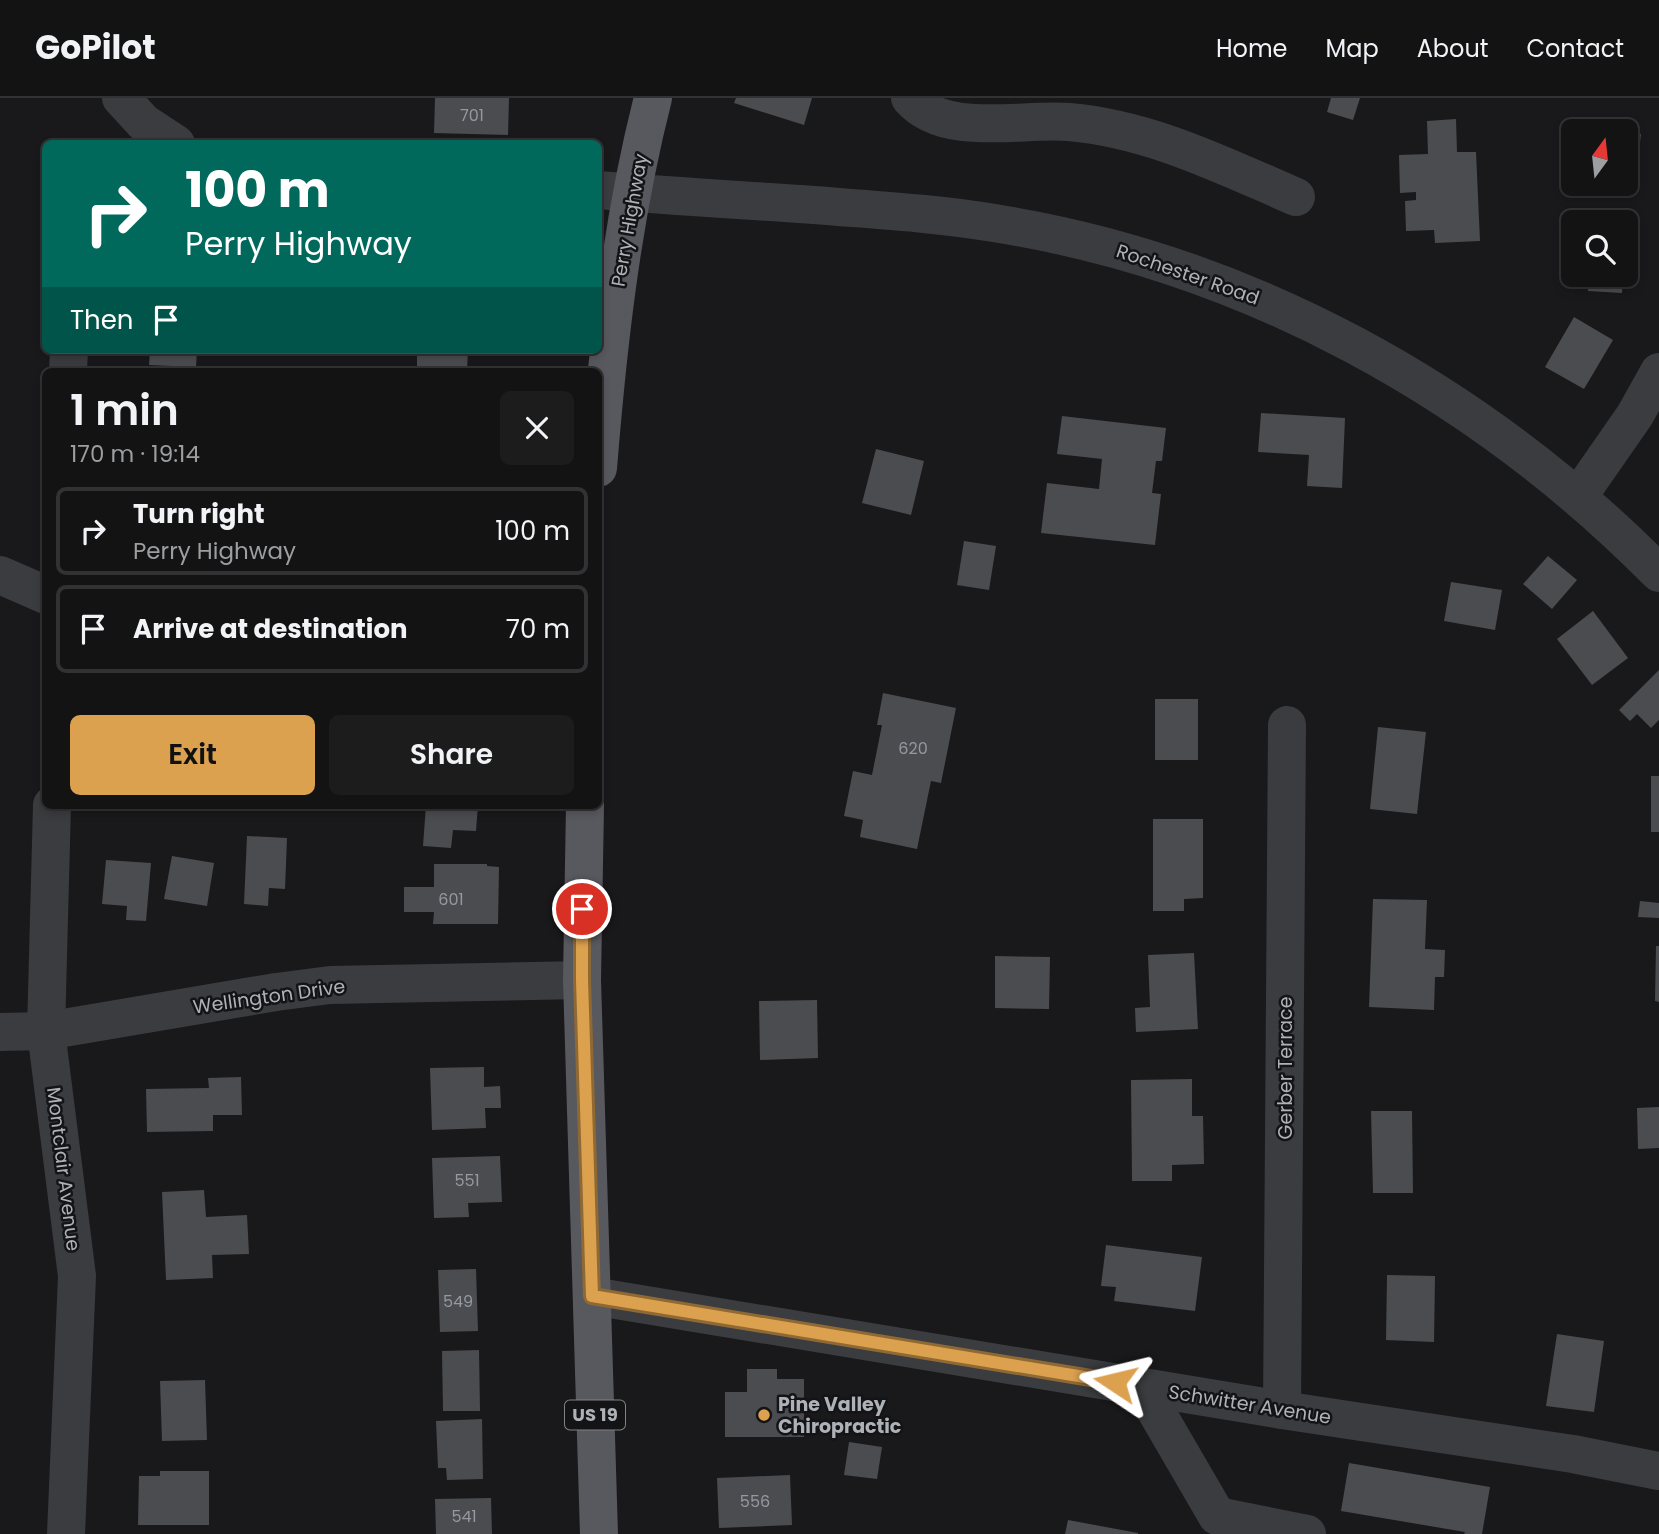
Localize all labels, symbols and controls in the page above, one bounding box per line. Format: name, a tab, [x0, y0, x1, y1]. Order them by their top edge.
text: GoPilot	[35, 24, 156, 71]
text: Home	[1216, 32, 1288, 65]
text: Map	[1326, 32, 1379, 65]
text: About	[1417, 32, 1488, 65]
text: Contact	[1526, 32, 1624, 65]
house number: 701	[460, 104, 484, 127]
north arrow	[1561, 119, 1638, 196]
map controls	[1561, 119, 1638, 287]
street label: Perry Highway	[605, 151, 655, 289]
text: 100 m	[185, 156, 330, 224]
icon: right	[70, 168, 161, 259]
button: search	[1561, 210, 1638, 287]
text: Perry Highway	[185, 221, 412, 266]
street label: Rochester Road	[1113, 237, 1263, 312]
icon: arrive	[147, 301, 185, 339]
text: Then	[70, 302, 133, 338]
text: 1 min	[70, 381, 179, 440]
button: close	[500, 391, 574, 465]
text: 170 m · 19:14	[70, 438, 200, 470]
text: Turn right	[133, 496, 265, 532]
icon: right	[74, 512, 112, 550]
text: 100 m	[495, 513, 570, 549]
text: Perry Highway	[133, 535, 296, 567]
icon: arrive	[74, 610, 112, 648]
text: Arrive at destination	[133, 611, 408, 647]
text: 70 m	[506, 611, 570, 647]
button: Exit	[70, 715, 315, 795]
button: Share	[329, 715, 574, 795]
house number: 620	[898, 737, 928, 760]
pin	[552, 879, 612, 939]
house number: 601	[438, 888, 464, 911]
icon: arrive	[563, 890, 601, 928]
street label: Wellington Drive	[191, 972, 347, 1021]
street label: Gerber Terrace	[1272, 997, 1299, 1139]
street label: Montclair Avenue	[40, 1086, 87, 1253]
house number: 551	[454, 1169, 480, 1192]
house number: 549	[443, 1290, 473, 1313]
position arrow	[1078, 1345, 1152, 1419]
street label: Schwitter Avenue	[1167, 1378, 1333, 1431]
place label: Pine Valley Chiropractic	[778, 1391, 901, 1440]
road number: US 19	[565, 1400, 625, 1430]
marker: Pine Valley Chiropractic	[756, 1407, 772, 1423]
house number: 556	[740, 1490, 770, 1513]
house number: 541	[451, 1505, 477, 1528]

